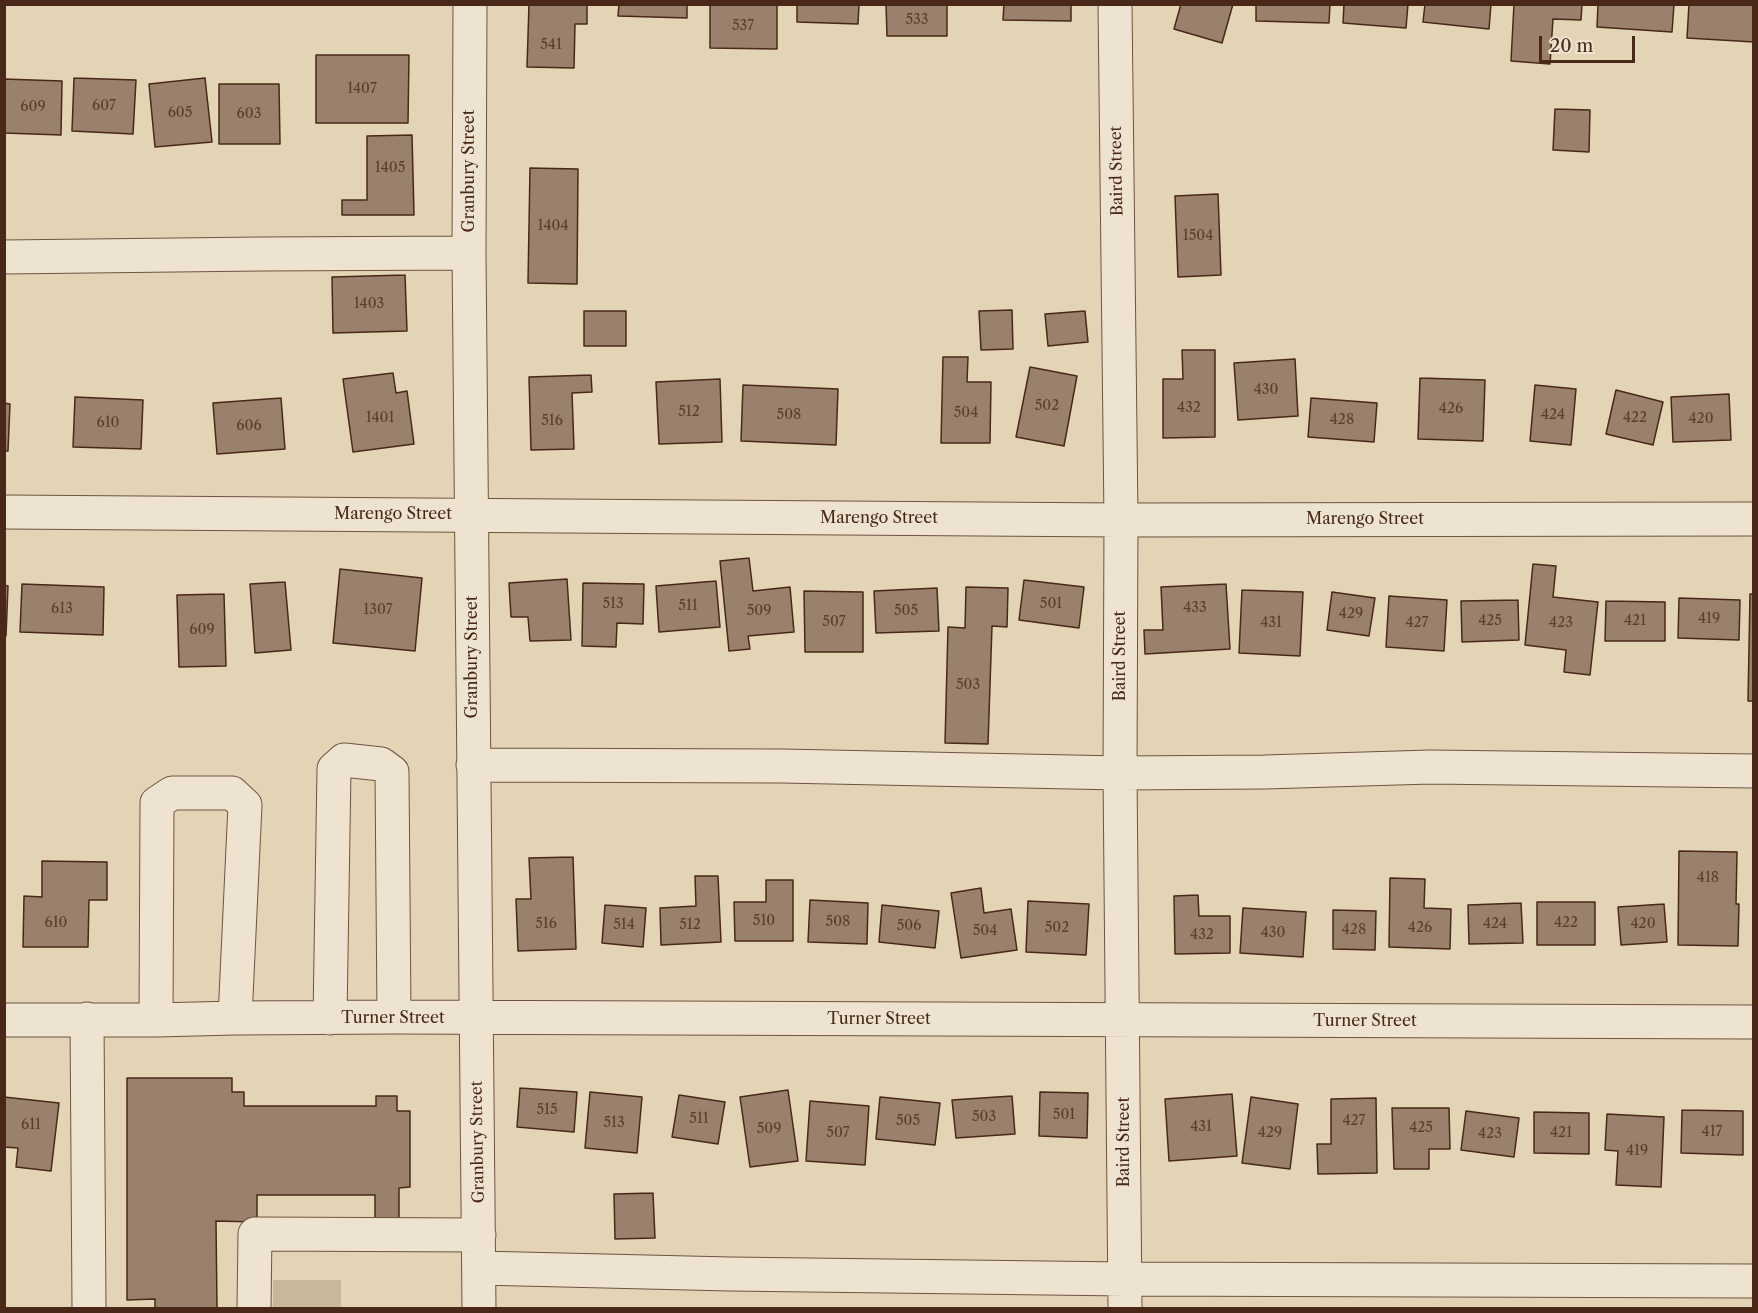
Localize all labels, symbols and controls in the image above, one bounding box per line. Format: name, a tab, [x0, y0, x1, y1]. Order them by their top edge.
house number: 533	[905, 12, 929, 28]
house number: 537	[732, 18, 754, 34]
scale bar	[1542, 24, 1638, 62]
text: 20 m	[1550, 35, 1593, 57]
house number: 541	[540, 37, 562, 53]
house number: 1407	[347, 81, 377, 97]
house number: 607	[92, 98, 116, 114]
house number: 609	[20, 99, 46, 115]
house number: 605	[168, 105, 192, 121]
house number: 603	[237, 106, 261, 122]
street label: Granbury Street	[459, 110, 479, 232]
street label: Baird Street	[1107, 126, 1127, 216]
house number: 1405	[375, 160, 405, 176]
house number: 1404	[538, 218, 568, 234]
house number: 1504	[1183, 228, 1213, 244]
house number: 1403	[354, 296, 384, 312]
house number: 430	[1254, 382, 1278, 398]
house number: 502	[1035, 398, 1059, 414]
house number: 432	[1177, 400, 1201, 416]
house number: 426	[1439, 401, 1463, 417]
house number: 512	[678, 404, 700, 420]
house number: 504	[954, 405, 978, 421]
house number: 508	[777, 407, 801, 423]
house number: 424	[1541, 407, 1565, 423]
house number: 1401	[366, 410, 394, 426]
house number: 422	[1623, 410, 1647, 426]
house number: 420	[1688, 411, 1714, 427]
house number: 428	[1330, 412, 1354, 428]
house number: 516	[541, 413, 563, 429]
house number: 610	[97, 415, 119, 431]
house number: 606	[236, 418, 262, 434]
street label: Marengo Street	[334, 504, 452, 524]
street label: Marengo Street	[820, 508, 938, 528]
street label: Marengo Street	[1306, 509, 1424, 529]
street label: Granbury Street	[462, 596, 482, 718]
house number: 513	[602, 596, 624, 612]
house number: 501	[1040, 596, 1062, 612]
house number: 511	[678, 598, 698, 614]
house number: 433	[1183, 600, 1207, 616]
house number: 613	[51, 601, 73, 617]
house number: 1307	[363, 602, 393, 618]
house number: 509	[747, 603, 771, 619]
house number: 505	[894, 603, 918, 619]
house number: 429	[1339, 606, 1363, 622]
street label: Baird Street	[1110, 611, 1130, 701]
house number: 419	[1698, 611, 1720, 627]
house number: 425	[1478, 613, 1502, 629]
house number: 421	[1624, 613, 1646, 629]
house number: 507	[822, 614, 846, 630]
house number: 431	[1260, 615, 1282, 631]
house number: 427	[1405, 615, 1429, 631]
house number: 423	[1549, 615, 1573, 631]
house number: 609	[189, 622, 215, 638]
house number: 503	[956, 677, 980, 693]
house number: 418	[1697, 870, 1719, 886]
house number: 510	[753, 913, 775, 929]
house number: 508	[826, 914, 850, 930]
house number: 610	[45, 915, 67, 931]
house number: 422	[1554, 915, 1578, 931]
house number: 516	[535, 916, 557, 932]
house number: 424	[1483, 916, 1507, 932]
house number: 420	[1630, 916, 1656, 932]
house number: 514	[613, 917, 635, 933]
house number: 512	[679, 917, 701, 933]
house number: 506	[897, 918, 921, 934]
house number: 502	[1045, 920, 1069, 936]
house number: 426	[1408, 920, 1432, 936]
house number: 428	[1342, 922, 1366, 938]
house number: 504	[973, 923, 997, 939]
house number: 430	[1261, 925, 1285, 941]
house number: 432	[1190, 927, 1214, 943]
street label: Turner Street	[341, 1008, 445, 1028]
street label: Turner Street	[827, 1009, 931, 1029]
street label: Turner Street	[1313, 1011, 1417, 1031]
street label: Granbury Street	[467, 1080, 489, 1204]
street label: Baird Street	[1114, 1097, 1134, 1187]
house number: 515	[536, 1102, 558, 1118]
house number: 501	[1053, 1107, 1075, 1123]
house number: 503	[972, 1109, 996, 1125]
house number: 511	[689, 1111, 709, 1127]
house number: 505	[896, 1113, 920, 1129]
house number: 427	[1342, 1113, 1366, 1129]
house number: 513	[603, 1115, 625, 1131]
house number: 611	[21, 1117, 41, 1133]
house number: 431	[1190, 1119, 1212, 1135]
house number: 425	[1409, 1120, 1433, 1136]
house number: 509	[757, 1121, 781, 1137]
house number: 417	[1702, 1124, 1722, 1140]
house number: 507	[826, 1125, 850, 1141]
house number: 429	[1258, 1125, 1282, 1141]
house number: 421	[1550, 1125, 1572, 1141]
house number: 423	[1478, 1126, 1502, 1142]
house number: 419	[1626, 1143, 1648, 1159]

